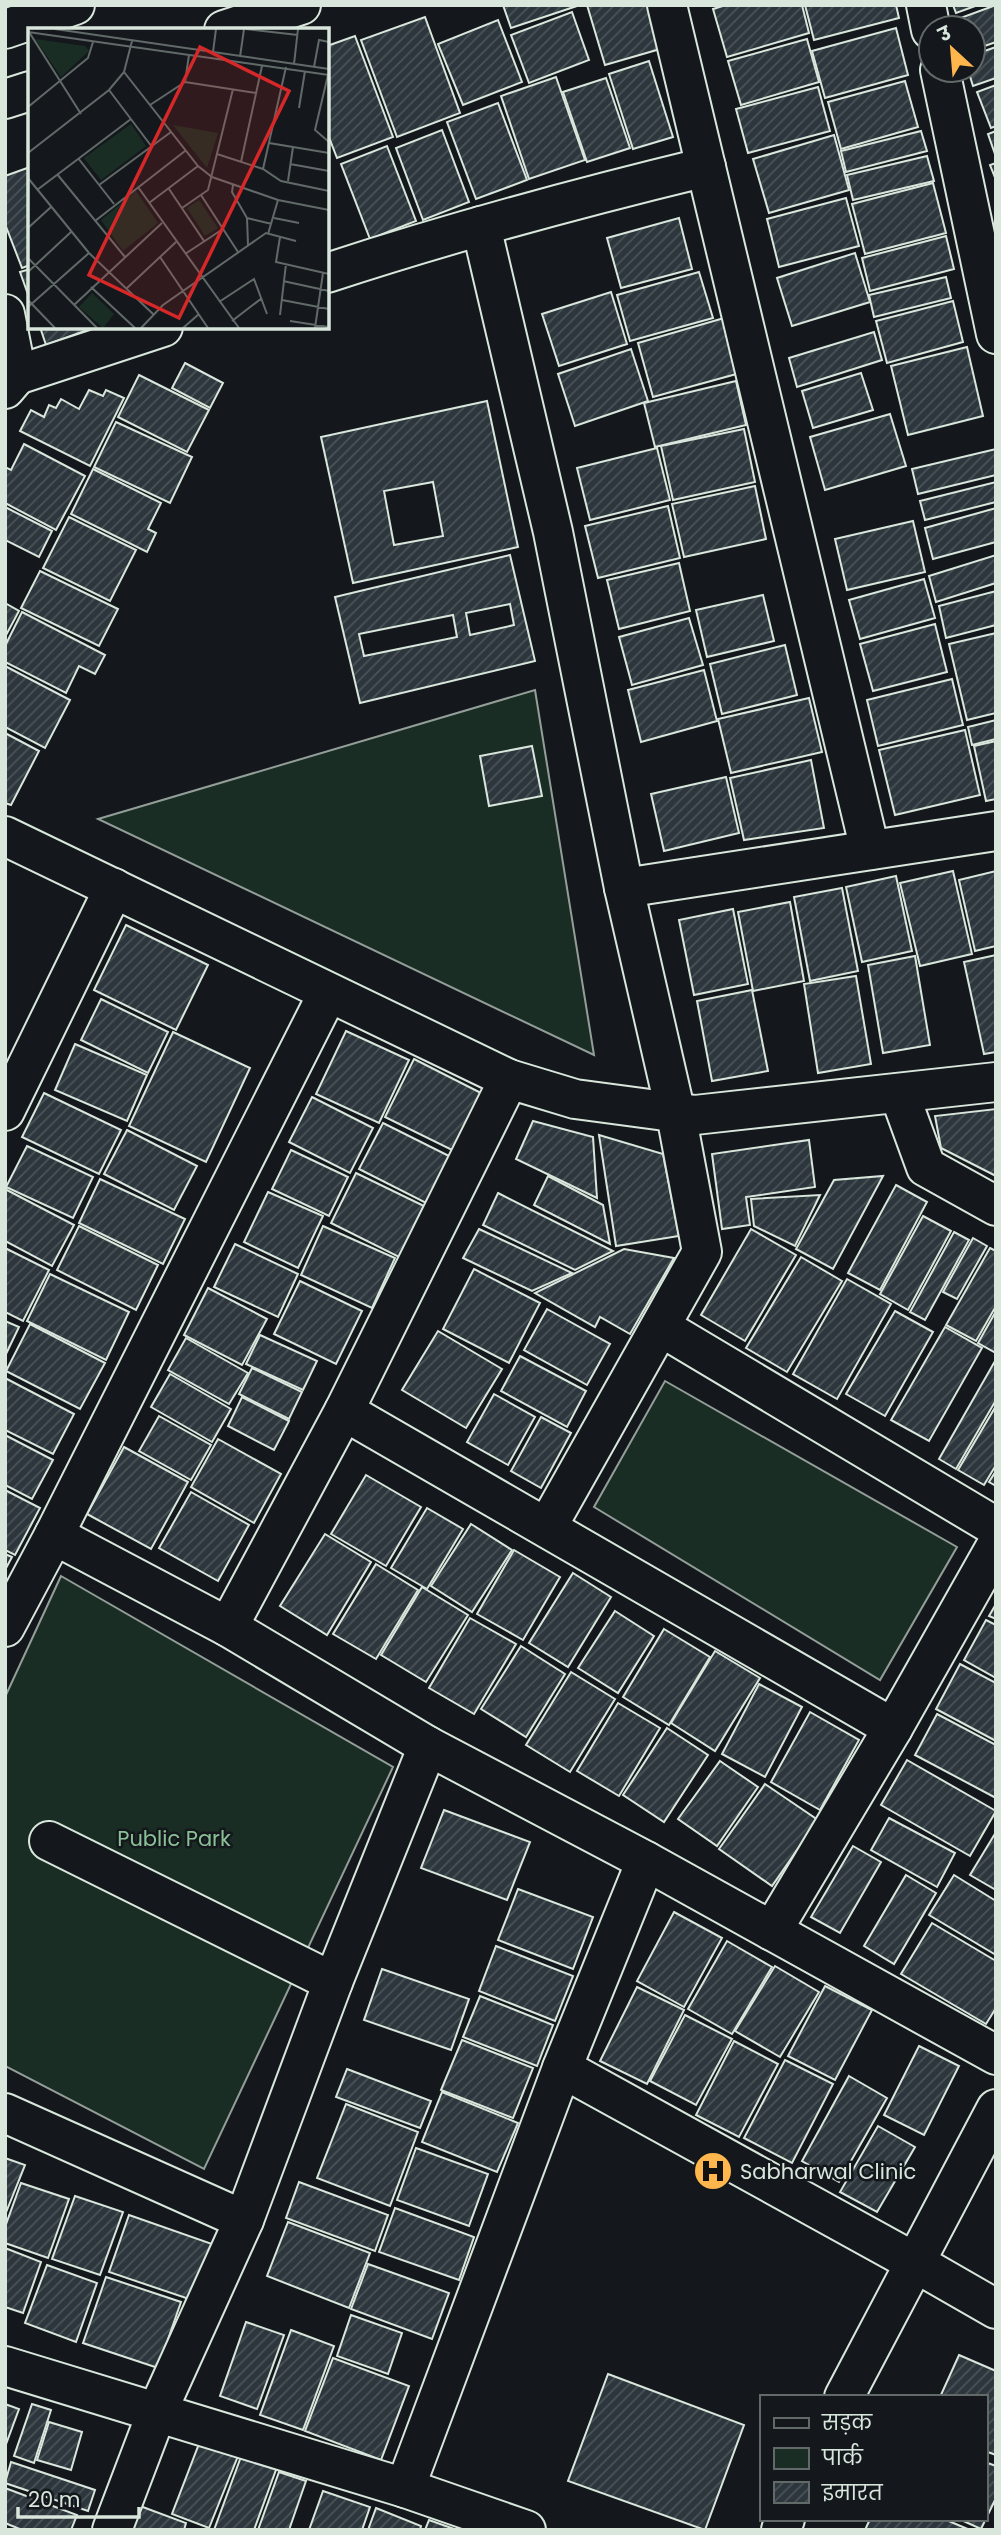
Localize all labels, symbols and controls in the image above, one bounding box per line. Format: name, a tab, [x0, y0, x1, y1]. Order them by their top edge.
north arrow	[917, 14, 987, 84]
text: उ	[933, 19, 957, 49]
inset map	[28, 28, 329, 329]
park label: Public Park	[117, 1824, 231, 1853]
hospital icon: Sabharwal Clinic	[692, 2150, 734, 2192]
place label: Sabharwal Clinic	[740, 2157, 916, 2186]
legend	[760, 2395, 987, 2521]
text: सड़क	[821, 2408, 873, 2437]
text: पार्क	[821, 2443, 864, 2472]
scale bar	[18, 2476, 138, 2520]
text: इमारत	[821, 2478, 884, 2507]
text: 20 m	[28, 2485, 81, 2514]

